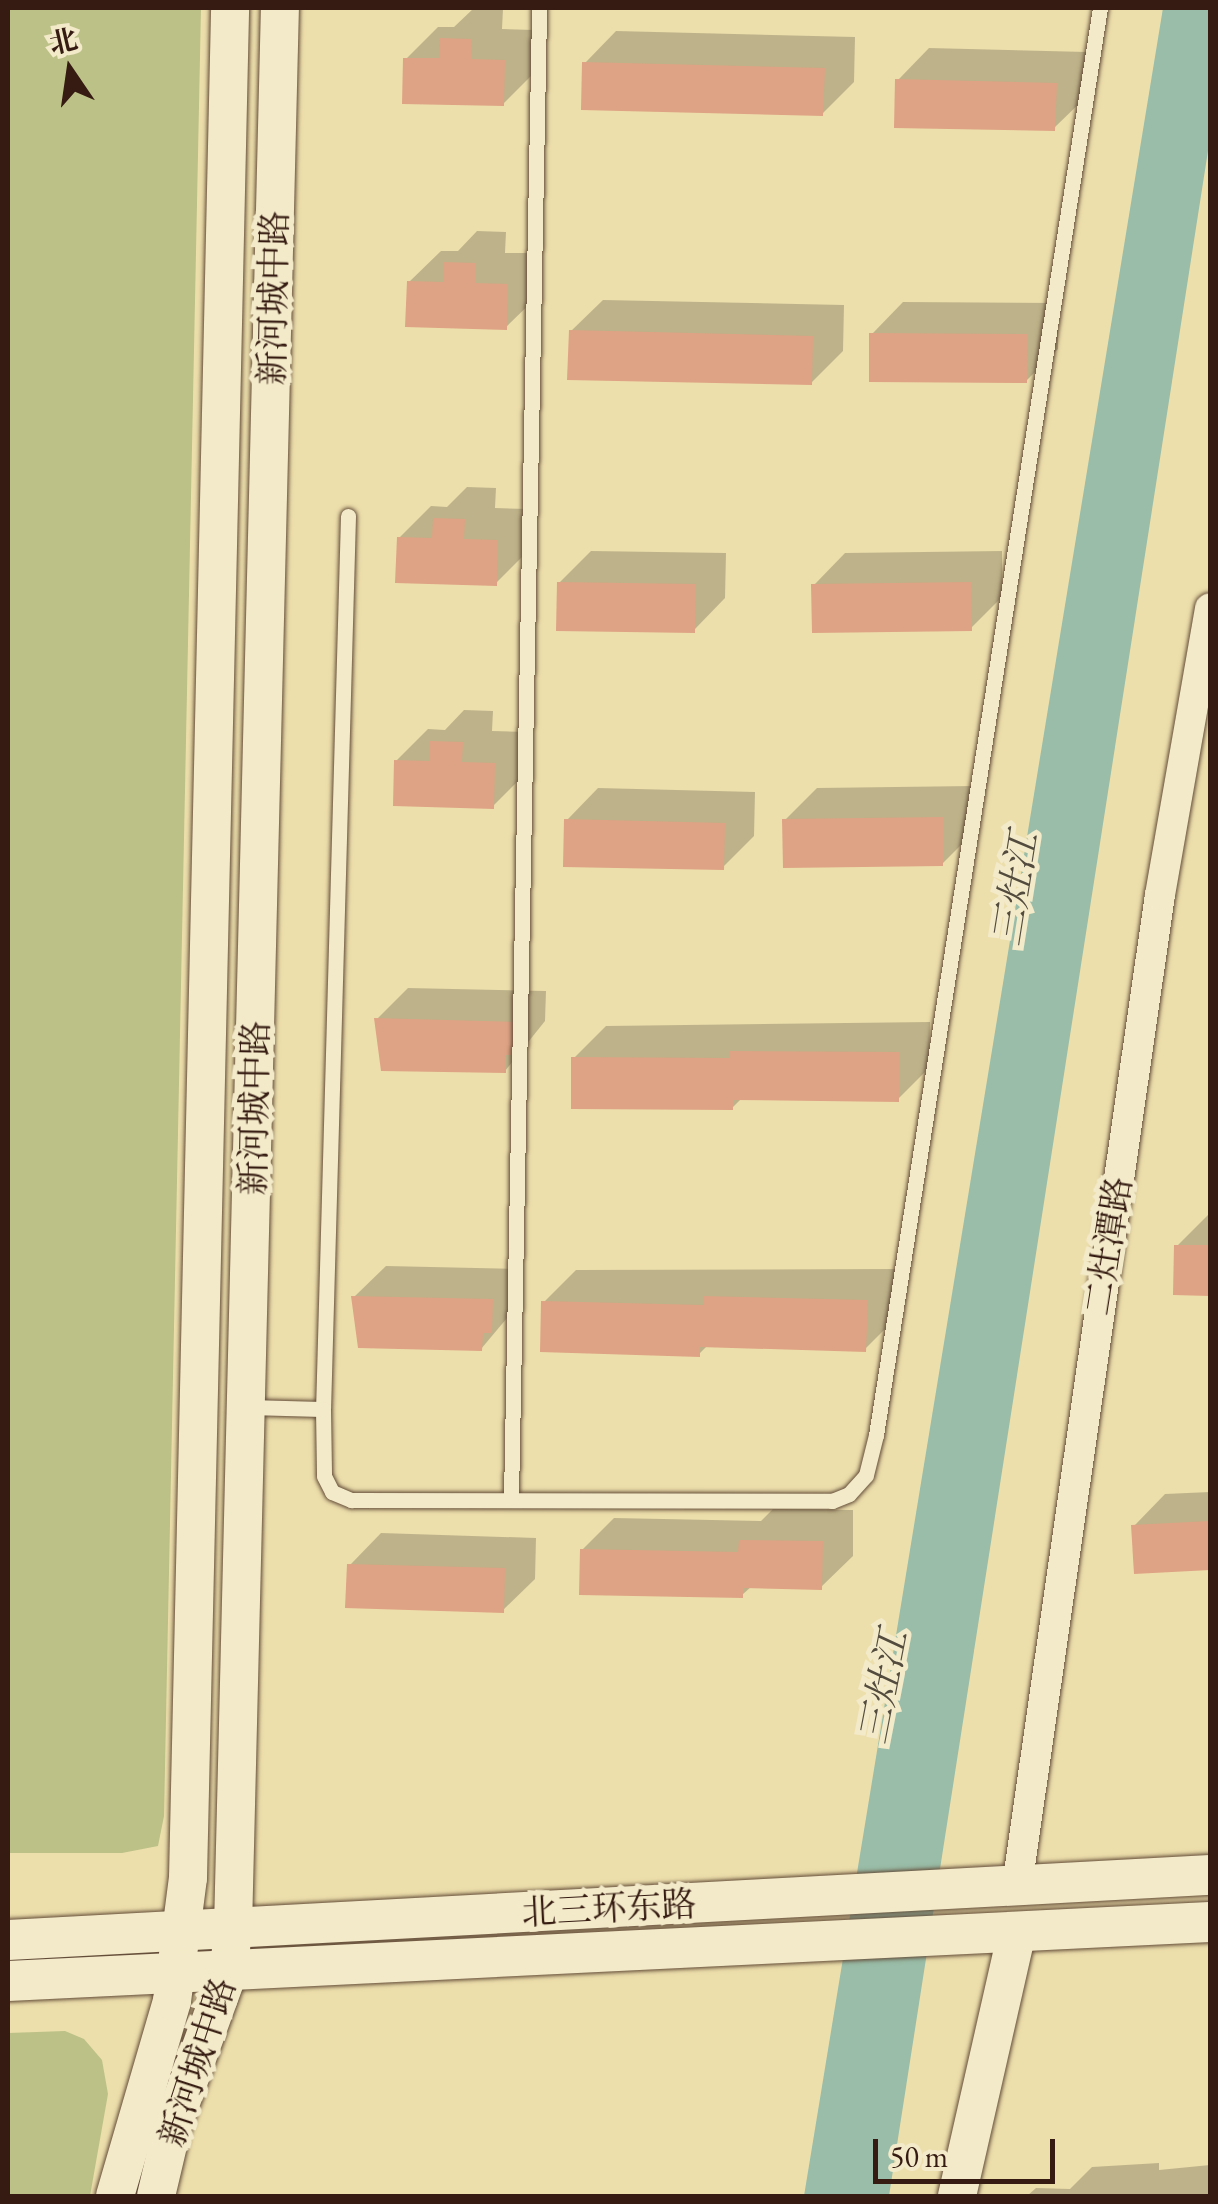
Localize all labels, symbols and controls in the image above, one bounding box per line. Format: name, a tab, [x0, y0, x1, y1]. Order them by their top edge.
north arrow	[20, 20, 120, 120]
text: 北	[46, 20, 81, 61]
street label: 新河城中路	[250, 210, 296, 386]
water label: 三灶江	[984, 829, 1046, 949]
street label: 新河城中路	[231, 1020, 277, 1196]
street label: 二灶潭路	[1076, 1174, 1140, 1318]
water label: 三灶江	[850, 1627, 916, 1747]
street label: 北三环东路	[521, 1882, 697, 1934]
street label: 新河城中路	[150, 1972, 244, 2152]
scale bar	[878, 2119, 1060, 2181]
text: 50 m	[890, 2137, 948, 2176]

